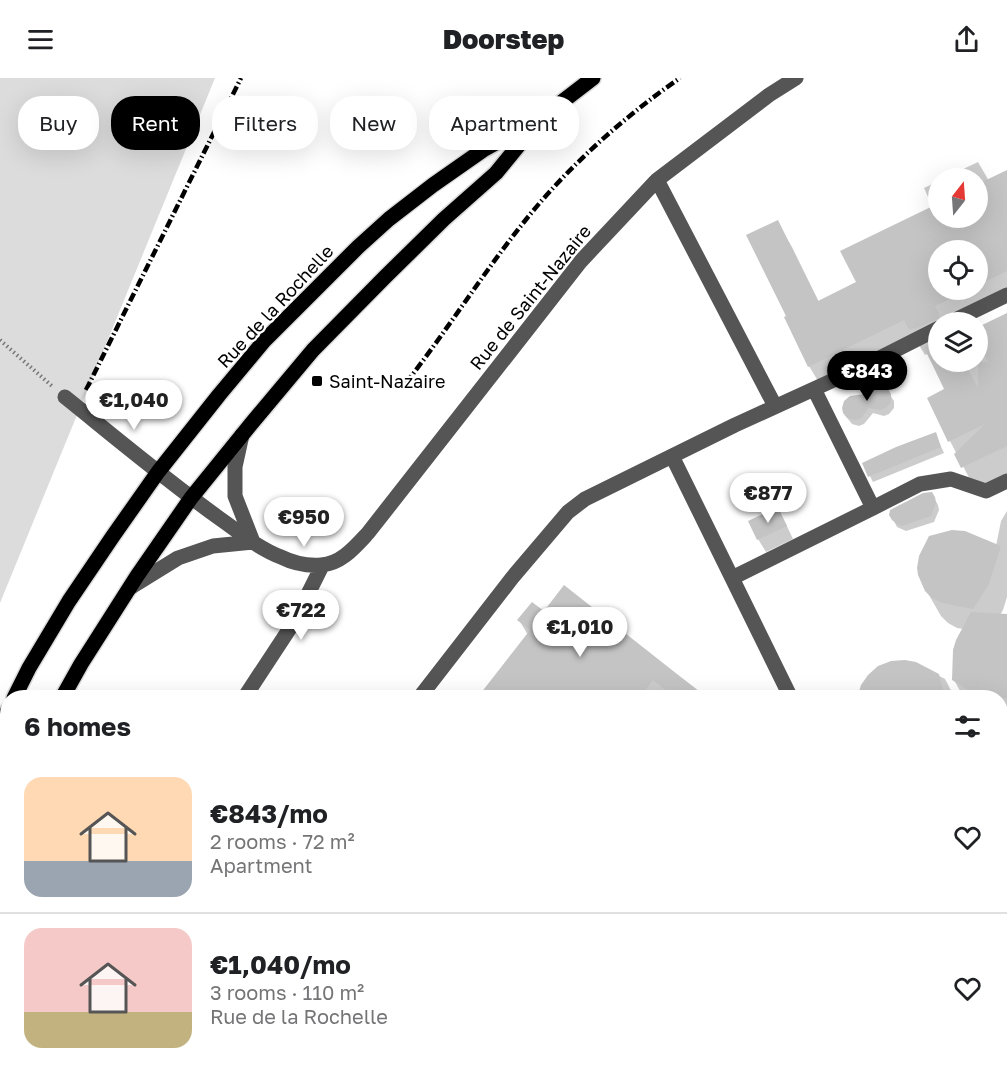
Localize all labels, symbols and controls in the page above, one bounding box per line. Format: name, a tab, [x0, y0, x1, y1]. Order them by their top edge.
icon: menu	[24, 23, 57, 56]
text: Doorstep	[443, 23, 564, 55]
icon: share	[950, 23, 983, 56]
chip: Buy	[18, 96, 99, 150]
chip: Rent	[111, 96, 200, 150]
chip: Filters	[212, 96, 318, 150]
chip: New	[330, 96, 417, 150]
chip: Apartment	[429, 96, 579, 150]
north arrow	[928, 168, 988, 228]
map controls	[928, 168, 988, 372]
street label: Rue de Saint-Nazaire	[465, 220, 595, 374]
street label: Rue de la Rochelle	[212, 240, 338, 372]
button: locate	[928, 240, 988, 300]
button: layers	[928, 312, 988, 372]
pin: €843	[831, 351, 903, 402]
text: €843	[841, 358, 893, 382]
place label: Saint-Nazaire	[329, 370, 445, 392]
marker: Saint-Nazaire	[310, 374, 324, 388]
pin: €1,040	[85, 380, 183, 431]
text: €1,040	[99, 387, 169, 411]
pin: €877	[732, 473, 804, 524]
text: €877	[744, 480, 792, 504]
pin: €950	[268, 497, 340, 548]
text: €950	[278, 504, 330, 528]
pin: €722	[265, 590, 337, 641]
text: €722	[276, 597, 326, 621]
pin: €1,010	[531, 607, 629, 658]
text: €1,010	[546, 614, 614, 638]
icon: filters	[951, 710, 984, 743]
text: 6 homes	[24, 711, 131, 742]
text: €843/mo	[210, 798, 328, 829]
icon: home	[72, 801, 144, 873]
icon: heart	[951, 821, 984, 854]
text: 2 rooms · 72 m²	[210, 829, 355, 853]
text: Apartment	[210, 853, 313, 877]
text: €1,040/mo	[210, 949, 351, 980]
icon: home	[72, 952, 144, 1024]
icon: heart	[951, 972, 984, 1005]
text: 3 rooms · 110 m²	[210, 980, 364, 1004]
text: Rue de la Rochelle	[210, 1004, 388, 1028]

